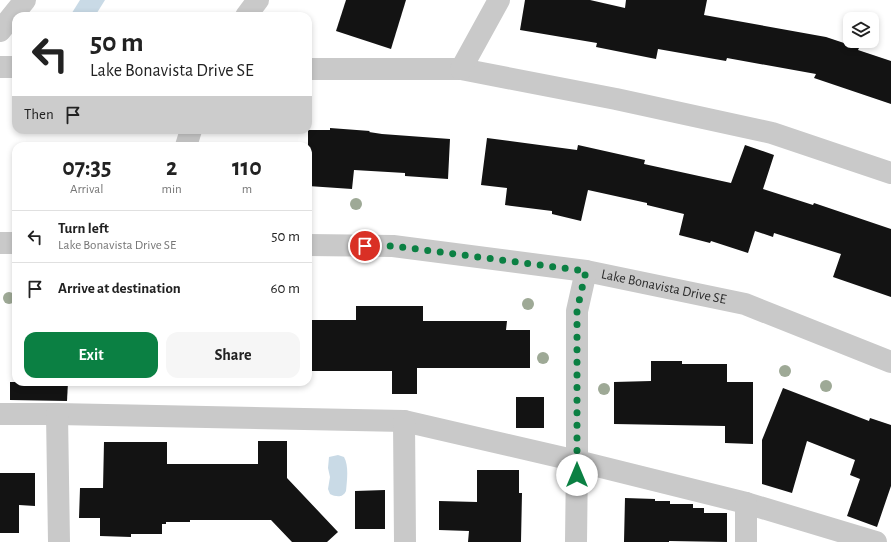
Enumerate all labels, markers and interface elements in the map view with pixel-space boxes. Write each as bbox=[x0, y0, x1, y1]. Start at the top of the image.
map controls bbox=[843, 12, 879, 48]
button: layers bbox=[843, 12, 879, 48]
icon: left bbox=[24, 28, 76, 80]
text: 50 m bbox=[90, 29, 144, 57]
text: Lake Bonavista Drive SE bbox=[90, 62, 254, 80]
icon: arrive bbox=[62, 104, 84, 126]
text: Then bbox=[24, 107, 54, 122]
text: 07:35 bbox=[62, 156, 111, 180]
text: 2 bbox=[166, 156, 177, 180]
text: 110 bbox=[232, 156, 262, 180]
text: Arrival bbox=[70, 183, 103, 196]
text: min bbox=[162, 183, 182, 196]
text: m bbox=[242, 183, 252, 196]
text: Turn left bbox=[58, 221, 109, 236]
icon: left bbox=[24, 226, 46, 248]
text: 50 m bbox=[271, 229, 300, 244]
pin bbox=[348, 229, 382, 263]
icon: arrive bbox=[354, 235, 376, 257]
text: Lake Bonavista Drive SE bbox=[58, 239, 176, 252]
street label: Lake Bonavista Drive SE bbox=[600, 267, 728, 307]
icon: arrive bbox=[24, 278, 46, 300]
text: Arrive at destination bbox=[58, 281, 181, 296]
text: 60 m bbox=[271, 281, 300, 296]
button: Exit bbox=[24, 332, 158, 378]
button: Share bbox=[166, 332, 300, 378]
position arrow bbox=[556, 454, 598, 496]

